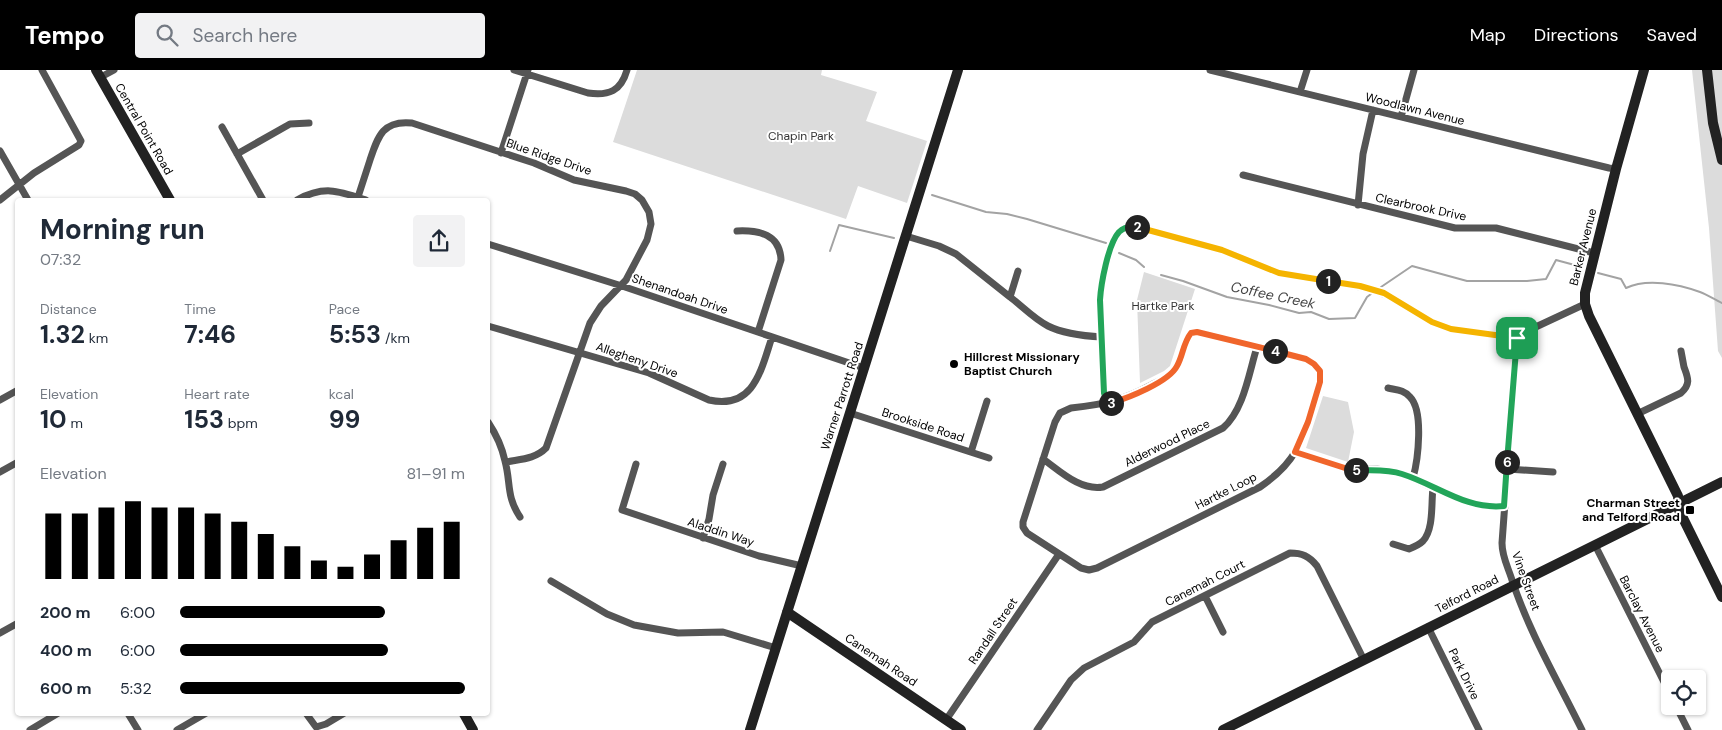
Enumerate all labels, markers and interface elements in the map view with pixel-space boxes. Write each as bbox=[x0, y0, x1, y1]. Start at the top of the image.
search box bbox=[135, 13, 485, 58]
text: Tempo bbox=[25, 20, 105, 51]
icon: search bbox=[153, 21, 181, 49]
text: Search here bbox=[193, 23, 297, 48]
text: Map bbox=[1470, 23, 1506, 47]
text: Directions bbox=[1534, 23, 1619, 47]
text: Saved bbox=[1647, 23, 1697, 47]
street label: Central Point Road bbox=[111, 80, 177, 178]
street label: Woodlawn Avenue bbox=[1364, 89, 1467, 129]
park label: Chapin Park bbox=[768, 128, 834, 144]
street label: Blue Ridge Drive bbox=[504, 135, 594, 179]
street label: Clearbrook Drive bbox=[1374, 190, 1468, 224]
street label: Barker Avenue bbox=[1566, 207, 1600, 287]
text: Morning run bbox=[40, 211, 205, 248]
pin: 2 bbox=[1124, 214, 1150, 240]
button: share bbox=[413, 215, 465, 267]
text: 2 bbox=[1133, 218, 1142, 236]
text: 07:32 bbox=[40, 249, 81, 270]
pin: 1 bbox=[1316, 268, 1340, 294]
street label: Shenandoah Drive bbox=[630, 270, 730, 318]
text: 1 bbox=[1326, 272, 1331, 290]
water label: Coffee Creek bbox=[1229, 277, 1318, 313]
park label: Hartke Park bbox=[1131, 298, 1195, 314]
text: Distance bbox=[40, 300, 97, 318]
text: Time bbox=[184, 300, 216, 318]
text: Pace bbox=[329, 300, 360, 318]
pin bbox=[1496, 317, 1538, 359]
text: 1.32 bbox=[40, 318, 85, 351]
text: 7:46 bbox=[184, 318, 236, 351]
text: 5:53 bbox=[329, 318, 381, 351]
icon: arrive bbox=[1503, 324, 1531, 352]
text: km bbox=[85, 329, 108, 347]
text: /km bbox=[381, 329, 410, 347]
pin: 4 bbox=[1262, 338, 1288, 364]
street label: Allegheny Drive bbox=[594, 339, 680, 382]
street label: Warner Parrott Road bbox=[817, 340, 867, 452]
text: 4 bbox=[1271, 342, 1280, 360]
place label: Hillcrest Missionary Baptist Church bbox=[964, 349, 1080, 379]
marker: Hillcrest Missionary Baptist Church bbox=[948, 358, 960, 370]
text: Elevation bbox=[40, 385, 98, 403]
text: Heart rate bbox=[184, 385, 250, 403]
text: kcal bbox=[329, 385, 354, 403]
pin: 3 bbox=[1098, 390, 1124, 416]
text: 3 bbox=[1107, 394, 1116, 412]
text: 10 bbox=[40, 403, 67, 436]
text: 153 bbox=[184, 403, 224, 436]
text: 99 bbox=[329, 403, 360, 436]
street label: Brookside Road bbox=[880, 404, 966, 446]
text: m bbox=[67, 414, 83, 432]
text: bpm bbox=[224, 414, 258, 432]
street label: Alderwood Place bbox=[1122, 415, 1213, 471]
pin: 6 bbox=[1494, 450, 1520, 474]
text: 6 bbox=[1503, 453, 1512, 471]
pin: 5 bbox=[1344, 458, 1368, 482]
text: 5 bbox=[1352, 461, 1361, 479]
text: Elevation bbox=[40, 463, 107, 484]
text: 81–91 m bbox=[407, 463, 465, 484]
street label: Hartke Loop bbox=[1192, 469, 1260, 513]
place label: Charman Street and Telford Road bbox=[1582, 495, 1680, 525]
marker: Charman Street and Telford Road bbox=[1684, 504, 1696, 516]
street label: Aladdin Way bbox=[686, 514, 757, 550]
street label: Vine Street bbox=[1508, 549, 1544, 613]
street label: Canemah Court bbox=[1162, 556, 1248, 610]
street label: Telford Road bbox=[1433, 571, 1501, 617]
street label: Barclay Avenue bbox=[1616, 573, 1668, 655]
street label: Randall Street bbox=[965, 594, 1021, 667]
text: 200 m bbox=[40, 602, 91, 623]
text: 6:00 bbox=[120, 602, 155, 623]
street label: Canemah Road bbox=[842, 630, 920, 690]
text: 400 m bbox=[40, 640, 92, 661]
text: 6:00 bbox=[120, 640, 155, 661]
street label: Park Drive bbox=[1445, 646, 1483, 703]
map controls bbox=[1661, 670, 1706, 715]
button: locate bbox=[1661, 670, 1706, 715]
text: 600 m bbox=[40, 678, 92, 699]
text: 5:32 bbox=[120, 678, 152, 699]

